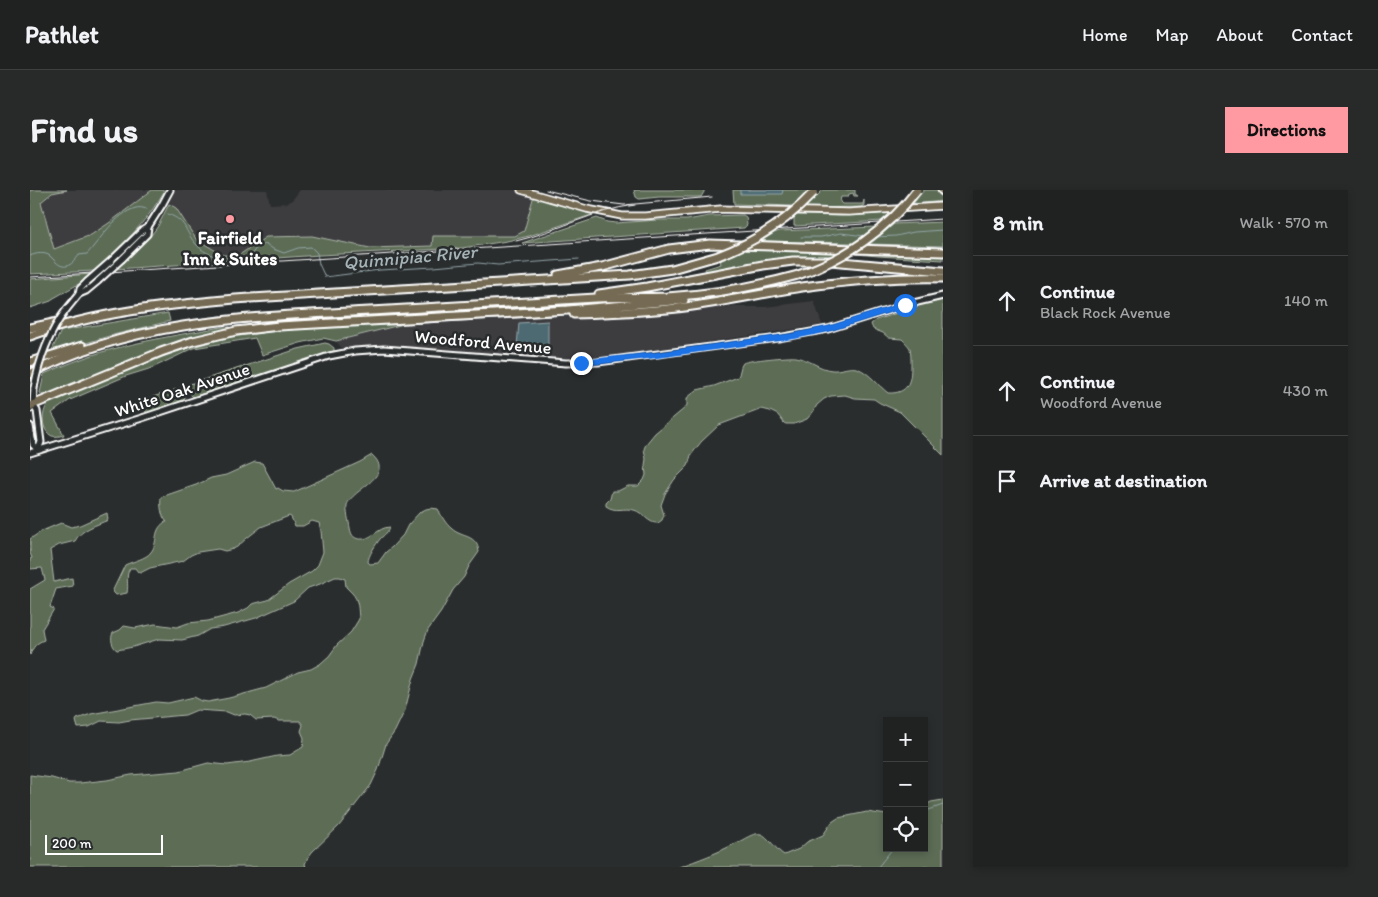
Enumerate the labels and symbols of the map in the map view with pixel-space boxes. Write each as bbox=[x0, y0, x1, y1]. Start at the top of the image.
marker: Fairfield Inn & Suites bbox=[224, 213, 236, 225]
place label: Fairfield Inn & Suites bbox=[183, 227, 277, 270]
water label: Quinnipiac River bbox=[342, 239, 480, 274]
route start bbox=[894, 294, 917, 317]
street label: Woodford Avenue bbox=[414, 325, 552, 359]
route end bbox=[570, 352, 593, 375]
street label: White Oak Avenue bbox=[111, 358, 253, 422]
scale bar bbox=[45, 832, 162, 855]

